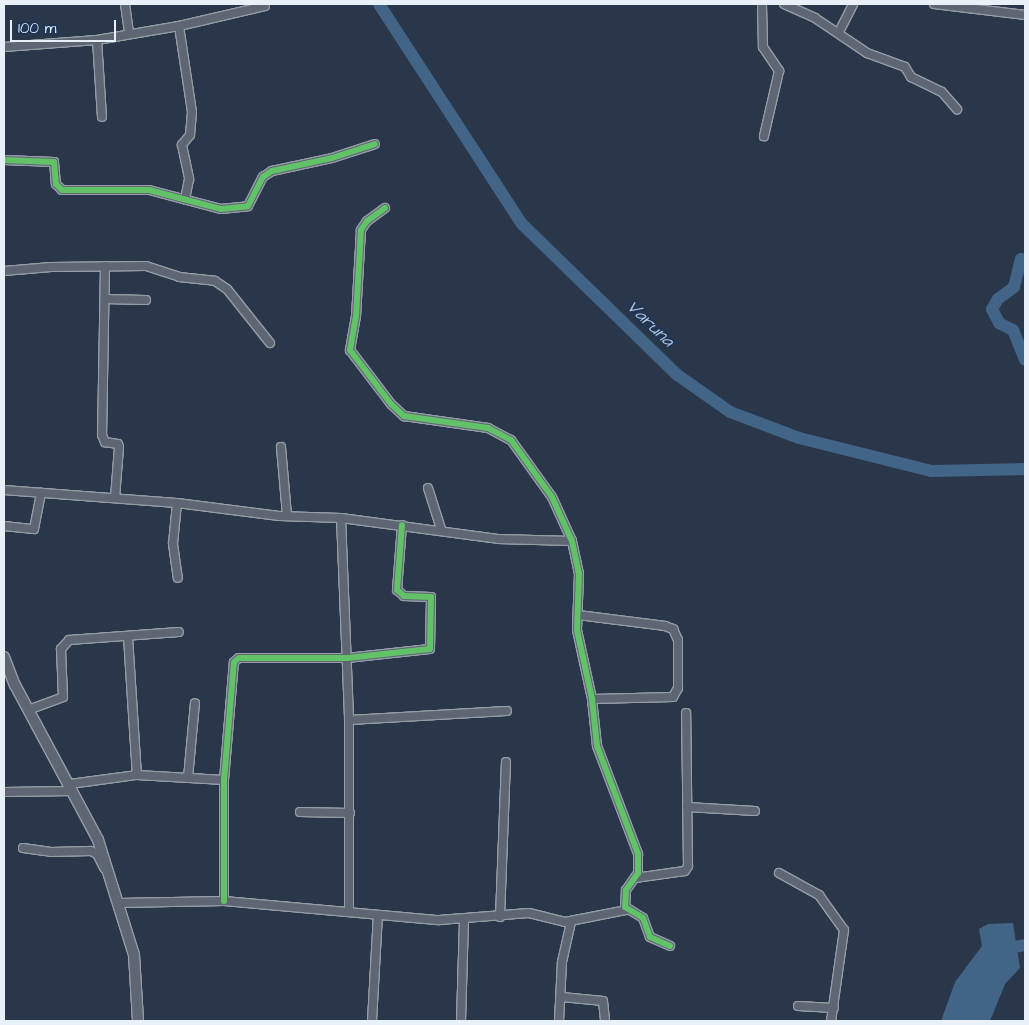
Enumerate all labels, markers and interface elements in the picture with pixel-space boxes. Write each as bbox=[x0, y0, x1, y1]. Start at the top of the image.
scale bar bbox=[12, 10, 119, 42]
text: 100 m bbox=[18, 18, 57, 39]
water label: Varuna bbox=[622, 296, 678, 352]

